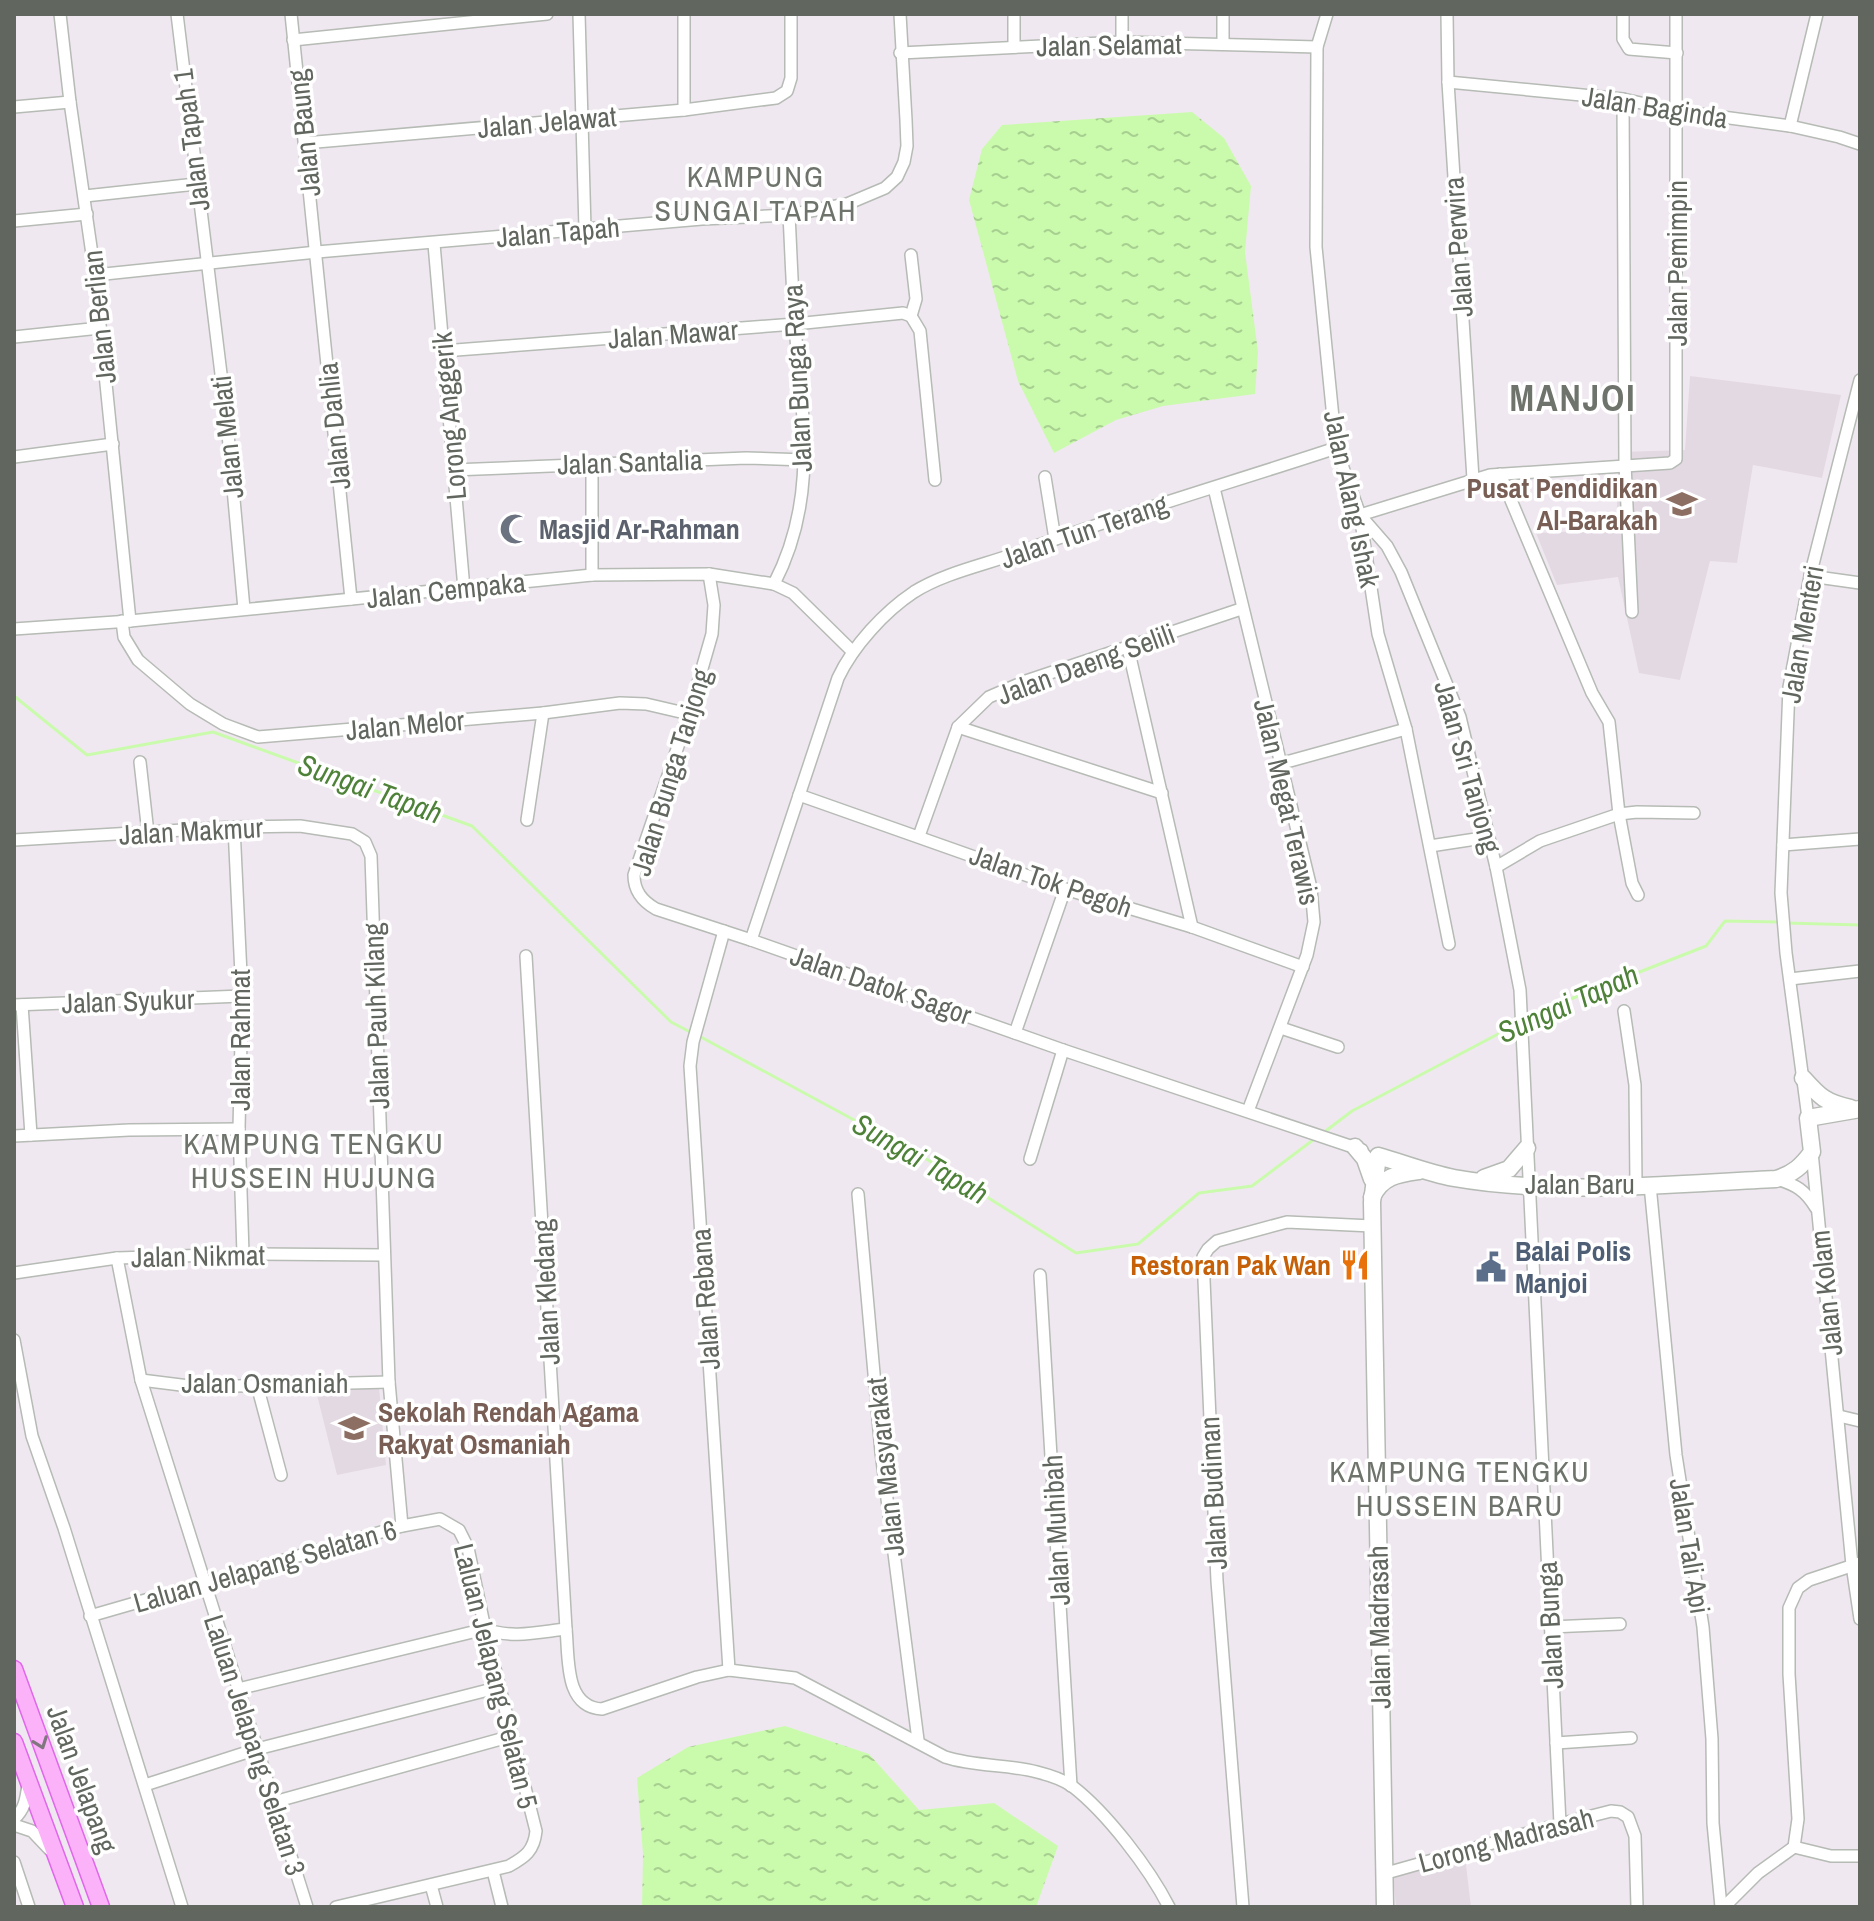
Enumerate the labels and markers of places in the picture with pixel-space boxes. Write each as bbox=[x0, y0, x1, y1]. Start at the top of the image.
place label: Pusat Pendidikan Al-Barakah bbox=[1467, 469, 1658, 539]
school or university icon: Pusat Pendidikan Al-Barakah bbox=[1665, 487, 1699, 521]
place label: Masjid Ar-Rahman bbox=[539, 510, 740, 548]
mosque icon: Masjid Ar-Rahman bbox=[498, 512, 532, 546]
place label: Balai Polis Manjoi bbox=[1515, 1232, 1631, 1302]
place label: Restoran Pak Wan bbox=[1130, 1246, 1331, 1284]
restaurant icon: Restoran Pak Wan bbox=[1338, 1248, 1372, 1282]
public building icon: Balai Polis Manjoi bbox=[1474, 1250, 1508, 1284]
place label: Sekolah Rendah Agama Rakyat Osmaniah bbox=[378, 1393, 639, 1463]
school or university icon: Sekolah Rendah Agama Rakyat Osmaniah bbox=[337, 1411, 371, 1445]

